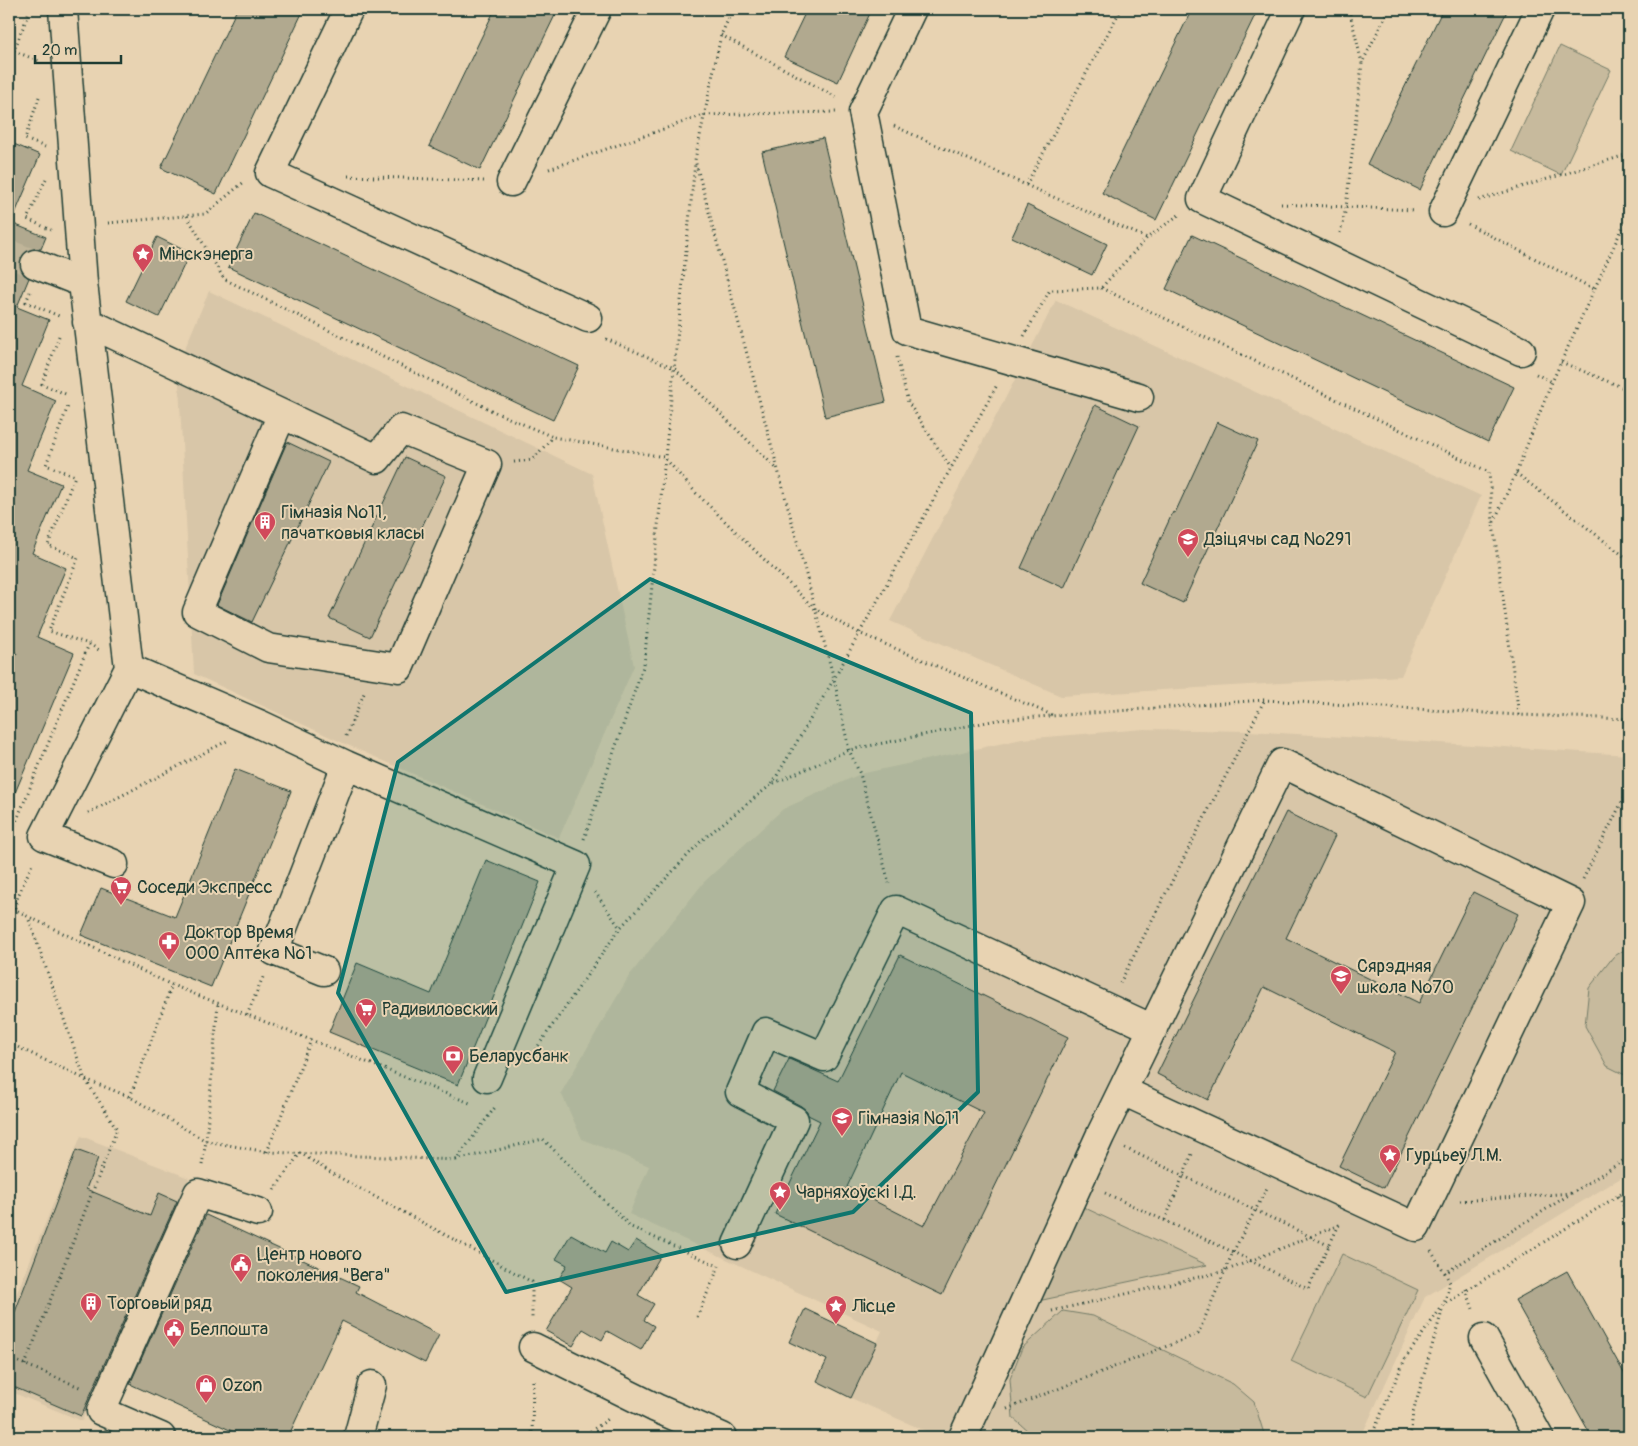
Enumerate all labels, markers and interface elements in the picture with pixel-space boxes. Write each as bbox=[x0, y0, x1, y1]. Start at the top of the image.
scale bar bbox=[35, 32, 121, 64]
text: 20 m bbox=[42, 41, 77, 60]
place icon: Мінскэнерга bbox=[131, 242, 155, 273]
place label: Мінскэнерга bbox=[159, 243, 253, 266]
place label: Гімназія №11, пачатковыя класы bbox=[281, 501, 425, 545]
building icon: Гімназія №11, пачатковыя класы bbox=[253, 510, 277, 541]
school or university icon: Дзіцячы сад №291 bbox=[1176, 527, 1200, 558]
place label: Дзіцячы сад №291 bbox=[1203, 528, 1351, 551]
supermarket icon: Соседи Экспресс bbox=[109, 875, 133, 906]
place label: Соседи Экспресс bbox=[137, 876, 273, 899]
place label: Доктор Время ООО Аптека №1 bbox=[184, 921, 312, 965]
pharmacy icon: Доктор Время ООО Аптека №1 bbox=[157, 930, 181, 961]
place label: Сярэдняя школа №70 bbox=[1357, 955, 1454, 999]
school or university icon: Сярэдняя школа №70 bbox=[1329, 964, 1353, 995]
supermarket icon: Радивиловский bbox=[354, 997, 378, 1028]
place label: Радивиловский bbox=[382, 998, 498, 1021]
bank icon: Беларусбанк bbox=[441, 1044, 465, 1075]
place label: Беларусбанк bbox=[469, 1045, 569, 1068]
school or university icon: Гімназія №11 bbox=[830, 1106, 854, 1137]
place label: Гімназія №11 bbox=[858, 1107, 959, 1130]
place icon: Гурцьеў Л.М. bbox=[1378, 1143, 1402, 1174]
place label: Гурцьеў Л.М. bbox=[1406, 1144, 1503, 1167]
place icon: Чарняхоўскі І.Д. bbox=[768, 1180, 792, 1211]
place label: Чарняхоўскі І.Д. bbox=[796, 1181, 917, 1204]
place label: Центр нового поколения "Вега" bbox=[257, 1243, 391, 1287]
public building icon: Центр нового поколения "Вега" bbox=[229, 1252, 253, 1283]
building icon: Торговый ряд bbox=[79, 1291, 103, 1322]
place label: Торговый ряд bbox=[107, 1292, 212, 1315]
place icon: Лісце bbox=[824, 1294, 848, 1325]
place label: Лісце bbox=[851, 1295, 895, 1318]
public building icon: Белпошта bbox=[162, 1317, 186, 1348]
place label: Белпошта bbox=[190, 1318, 268, 1341]
shop icon: Ozon bbox=[194, 1373, 218, 1404]
place label: Ozon bbox=[222, 1374, 262, 1397]

